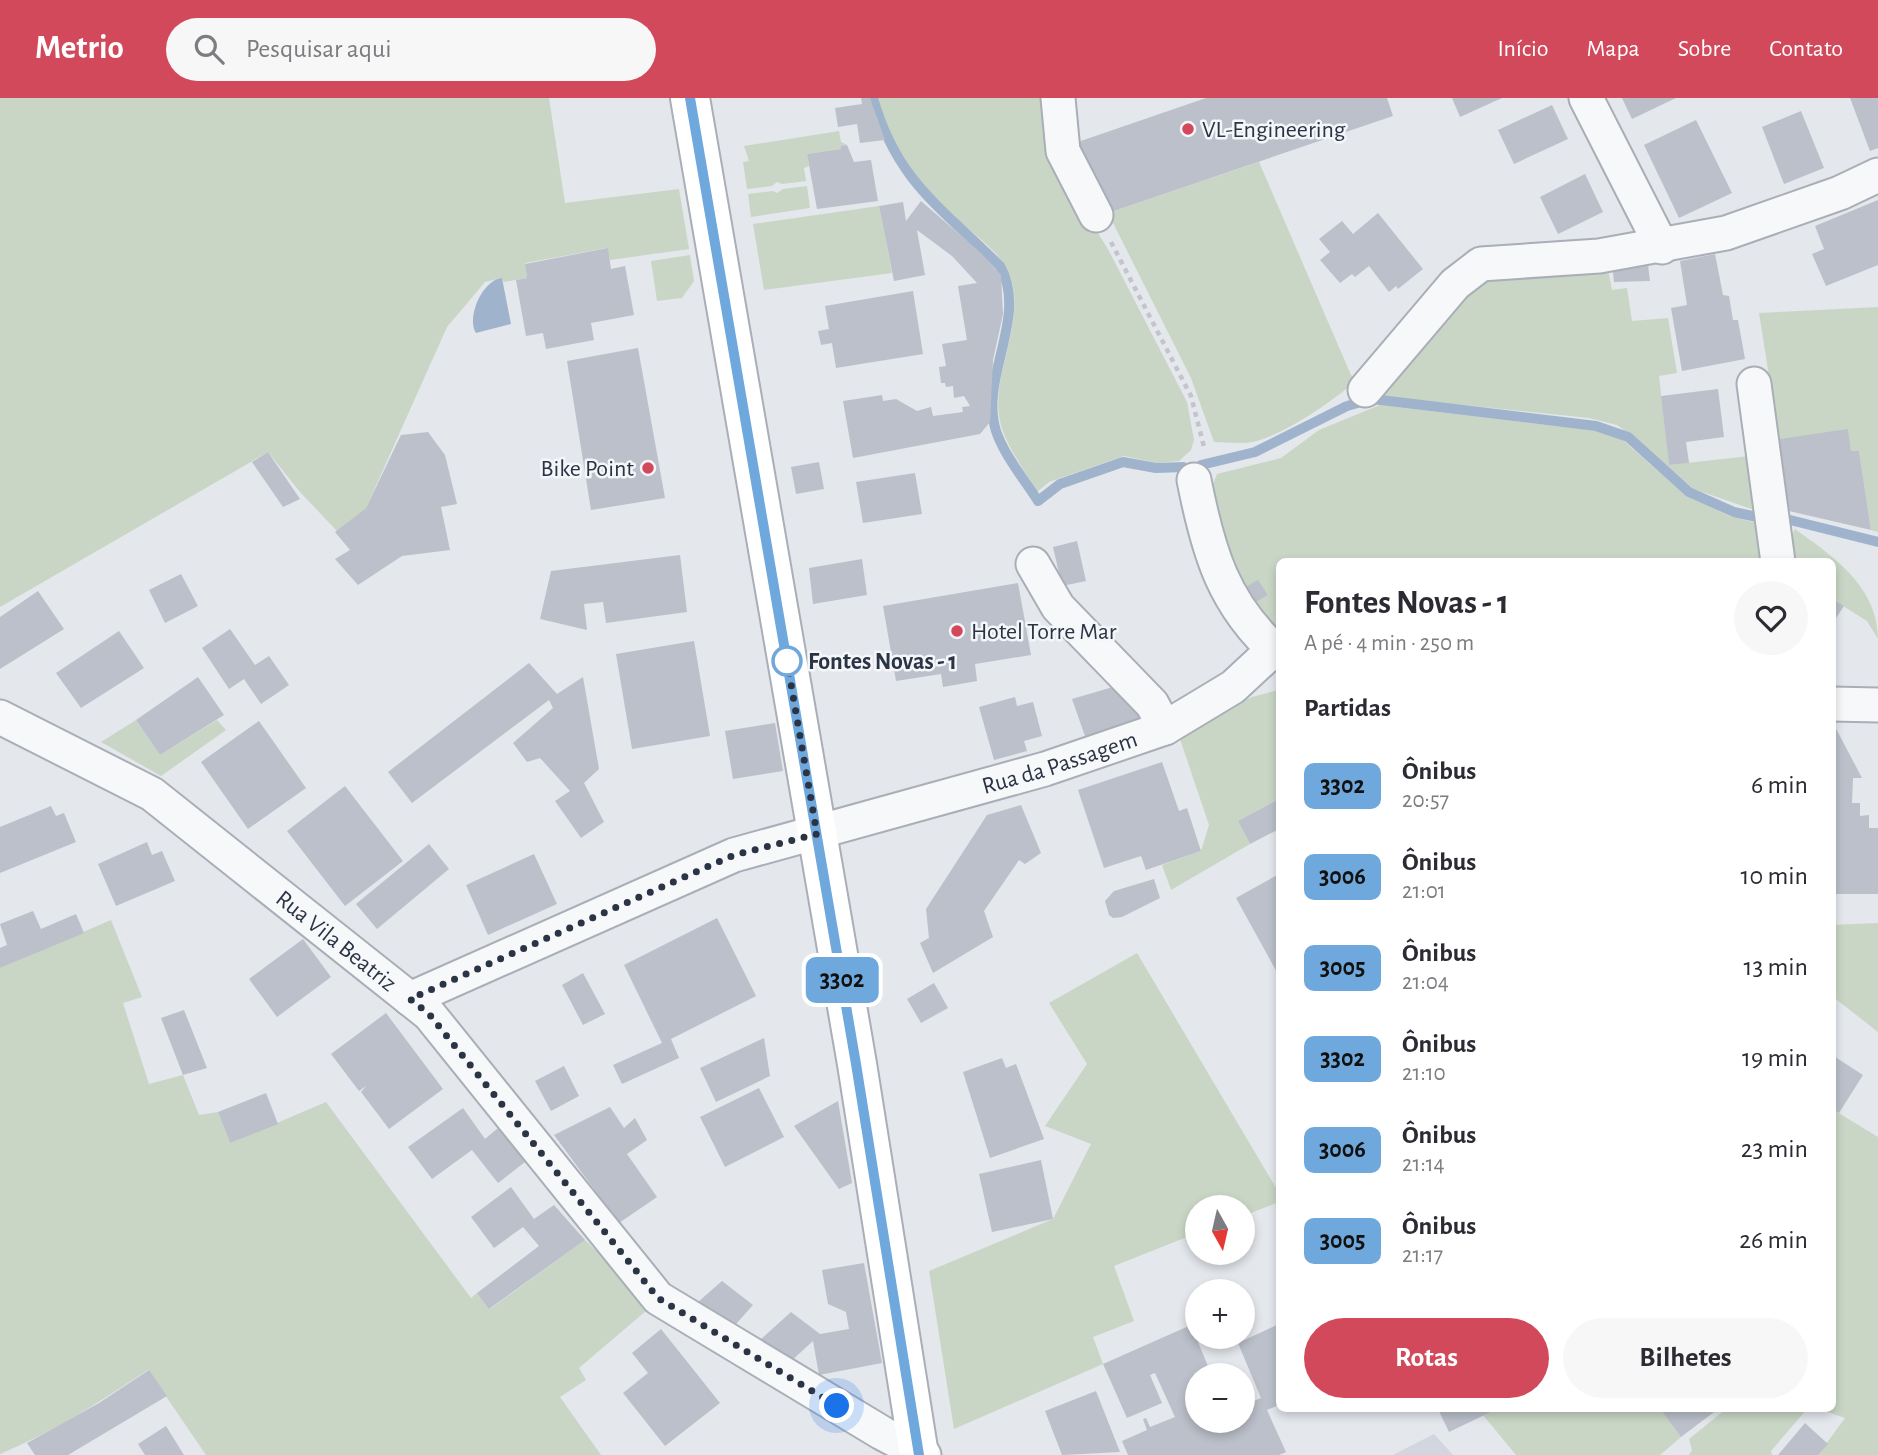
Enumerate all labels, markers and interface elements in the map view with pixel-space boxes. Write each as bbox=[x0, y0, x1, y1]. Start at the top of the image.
search box bbox=[166, 18, 656, 81]
icon: search bbox=[190, 30, 228, 68]
text: Metrio bbox=[35, 32, 124, 65]
text: Pesquisar aqui bbox=[246, 36, 392, 62]
text: Início bbox=[1497, 37, 1549, 61]
text: Mapa bbox=[1587, 37, 1640, 61]
text: Sobre bbox=[1678, 37, 1731, 61]
text: Contato bbox=[1769, 37, 1843, 61]
place label: VL-Engineering bbox=[1202, 118, 1346, 142]
marker: VL-Engineering bbox=[1180, 121, 1196, 137]
place label: Bike Point bbox=[541, 457, 634, 481]
marker: Bike Point bbox=[640, 460, 656, 476]
button: heart bbox=[1734, 581, 1808, 655]
text: Fontes Novas - 1 bbox=[1304, 587, 1509, 620]
place label: Hotel Torre Mar bbox=[971, 620, 1117, 644]
marker: Hotel Torre Mar bbox=[949, 623, 965, 639]
text: A pé · 4 min · 250 m bbox=[1304, 632, 1474, 655]
marker: Fontes Novas - 1 bbox=[772, 646, 802, 676]
place label: Fontes Novas - 1 bbox=[808, 650, 957, 674]
text: Partidas bbox=[1304, 695, 1391, 721]
street label: Rua da Passagem bbox=[979, 727, 1141, 799]
text: Ônibus bbox=[1402, 758, 1476, 784]
text: 6 min bbox=[1751, 772, 1808, 798]
text: 3302 bbox=[1320, 774, 1365, 798]
text: 20:57 bbox=[1402, 789, 1449, 812]
text: Ônibus bbox=[1402, 849, 1476, 875]
text: 10 min bbox=[1741, 863, 1808, 889]
text: 3006 bbox=[1319, 865, 1366, 889]
text: 21:01 bbox=[1402, 880, 1446, 903]
street label: Rua Vila Beatriz bbox=[271, 886, 401, 996]
text: Ônibus bbox=[1402, 940, 1476, 966]
text: 13 min bbox=[1744, 954, 1808, 980]
text: 3005 bbox=[1320, 956, 1365, 980]
line badge: 3302 bbox=[793, 957, 891, 1003]
text: 3302 bbox=[820, 968, 864, 992]
text: 21:04 bbox=[1402, 971, 1449, 994]
text: Ônibus bbox=[1402, 1031, 1476, 1057]
text: 19 min bbox=[1742, 1045, 1808, 1071]
text: 3302 bbox=[1320, 1047, 1365, 1071]
text: 21:10 bbox=[1402, 1062, 1446, 1085]
text: Ônibus bbox=[1402, 1122, 1476, 1148]
text: 23 min bbox=[1741, 1136, 1808, 1162]
text: 3006 bbox=[1319, 1138, 1366, 1162]
text: 21:14 bbox=[1402, 1153, 1445, 1176]
north arrow bbox=[1185, 1195, 1255, 1265]
map controls bbox=[1185, 1195, 1255, 1433]
text: Ônibus bbox=[1402, 1213, 1476, 1239]
text: 26 min bbox=[1739, 1227, 1808, 1253]
text: 3005 bbox=[1320, 1229, 1365, 1253]
text: 21:17 bbox=[1402, 1244, 1443, 1267]
button: + bbox=[1185, 1279, 1255, 1349]
button: Rotas bbox=[1304, 1318, 1549, 1398]
button: Bilhetes bbox=[1563, 1318, 1808, 1398]
button: − bbox=[1185, 1363, 1255, 1433]
your location bbox=[819, 1388, 854, 1423]

